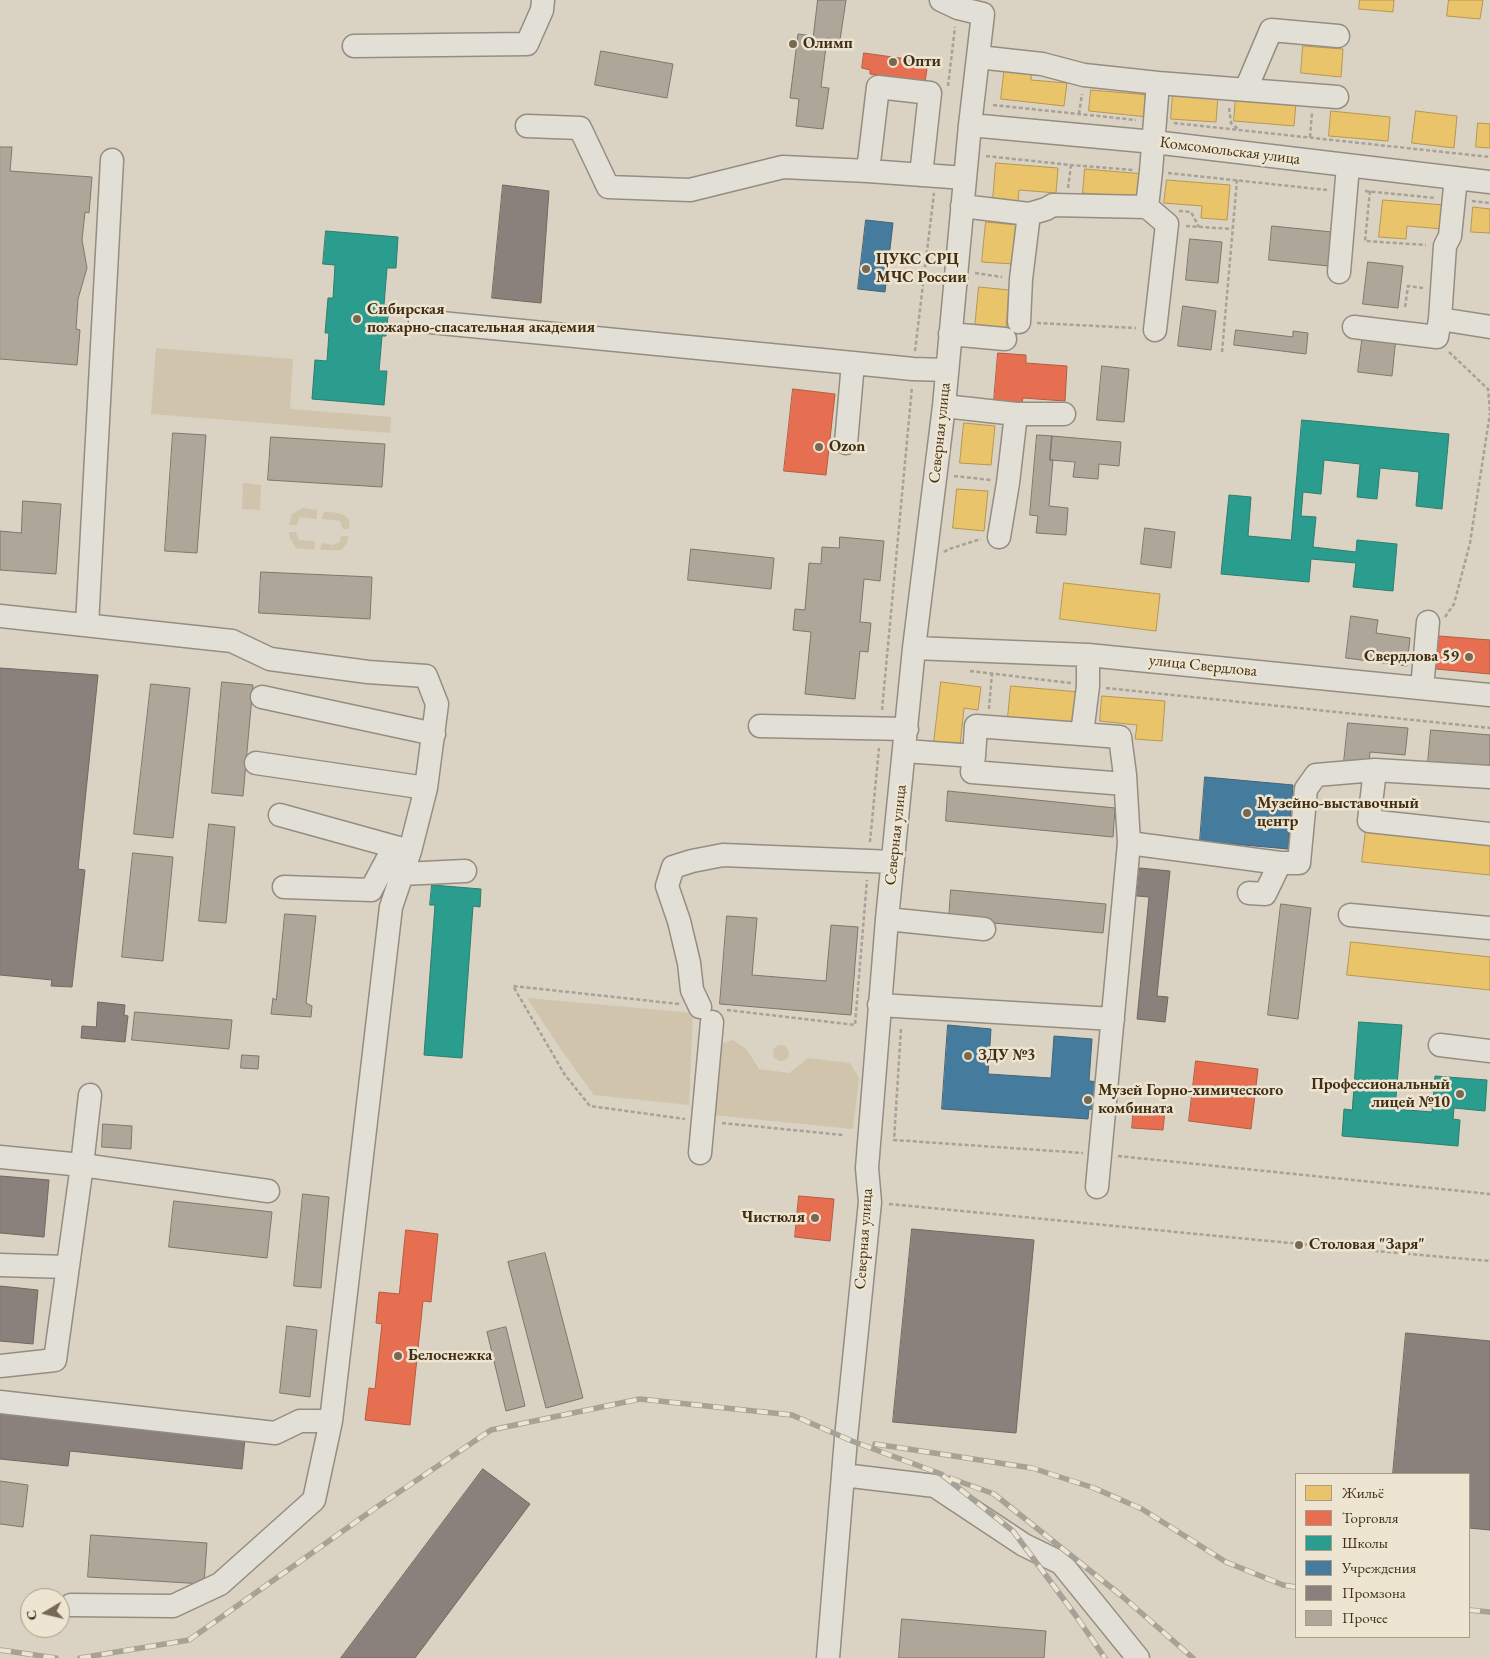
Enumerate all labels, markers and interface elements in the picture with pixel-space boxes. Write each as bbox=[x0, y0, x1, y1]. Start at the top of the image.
place label: Олимп bbox=[803, 34, 853, 54]
marker: Олимп bbox=[787, 38, 799, 50]
place label: Опти bbox=[903, 52, 941, 72]
marker: Опти bbox=[887, 56, 899, 68]
street label: Комсомольская улица bbox=[1159, 133, 1301, 169]
place label: ЦУКС СРЦ МЧС России bbox=[876, 250, 967, 288]
marker: ЦУКС СРЦ МЧС России bbox=[860, 263, 872, 275]
place label: Сибирская пожарно-спасательная академия bbox=[367, 300, 595, 338]
marker: Сибирская пожарно-спасательная академия bbox=[351, 313, 363, 325]
street label: Северная улица bbox=[925, 382, 955, 484]
place label: Ozon bbox=[829, 437, 865, 457]
marker: Ozon bbox=[813, 441, 825, 453]
place label: Свердлова 59 bbox=[1364, 647, 1459, 667]
street label: улица Свердлова bbox=[1148, 651, 1258, 681]
marker: Свердлова 59 bbox=[1463, 651, 1475, 663]
street label: Северная улица bbox=[881, 784, 911, 886]
place label: Музейно-выставочный центр bbox=[1257, 794, 1419, 832]
marker: Музейно-выставочный центр bbox=[1241, 807, 1253, 819]
place label: ЗДУ №3 bbox=[978, 1046, 1035, 1066]
marker: ЗДУ №3 bbox=[962, 1050, 974, 1062]
place label: Профессиональный лицей №10 bbox=[1311, 1075, 1450, 1113]
place label: Музей Горно-химического комбината bbox=[1098, 1081, 1283, 1119]
marker: Профессиональный лицей №10 bbox=[1454, 1088, 1466, 1100]
marker: Музей Горно-химического комбината bbox=[1082, 1094, 1094, 1106]
street label: Северная улица bbox=[851, 1188, 877, 1290]
place label: Чистюля bbox=[742, 1208, 805, 1228]
marker: Чистюля bbox=[809, 1212, 821, 1224]
place label: Столовая "Заря" bbox=[1309, 1235, 1425, 1255]
marker: Столовая "Заря" bbox=[1293, 1239, 1305, 1251]
place label: Белоснежка bbox=[408, 1346, 492, 1366]
marker: Белоснежка bbox=[392, 1350, 404, 1362]
legend bbox=[1295, 1473, 1470, 1638]
text: Жильё bbox=[1342, 1483, 1384, 1502]
text: Торговля bbox=[1342, 1508, 1398, 1527]
text: Школы bbox=[1342, 1533, 1388, 1552]
text: Учреждения bbox=[1342, 1558, 1416, 1577]
text: Промзона bbox=[1342, 1583, 1406, 1602]
north arrow bbox=[20, 1588, 70, 1638]
text: Прочее bbox=[1342, 1608, 1388, 1627]
text: С bbox=[22, 1609, 41, 1622]

